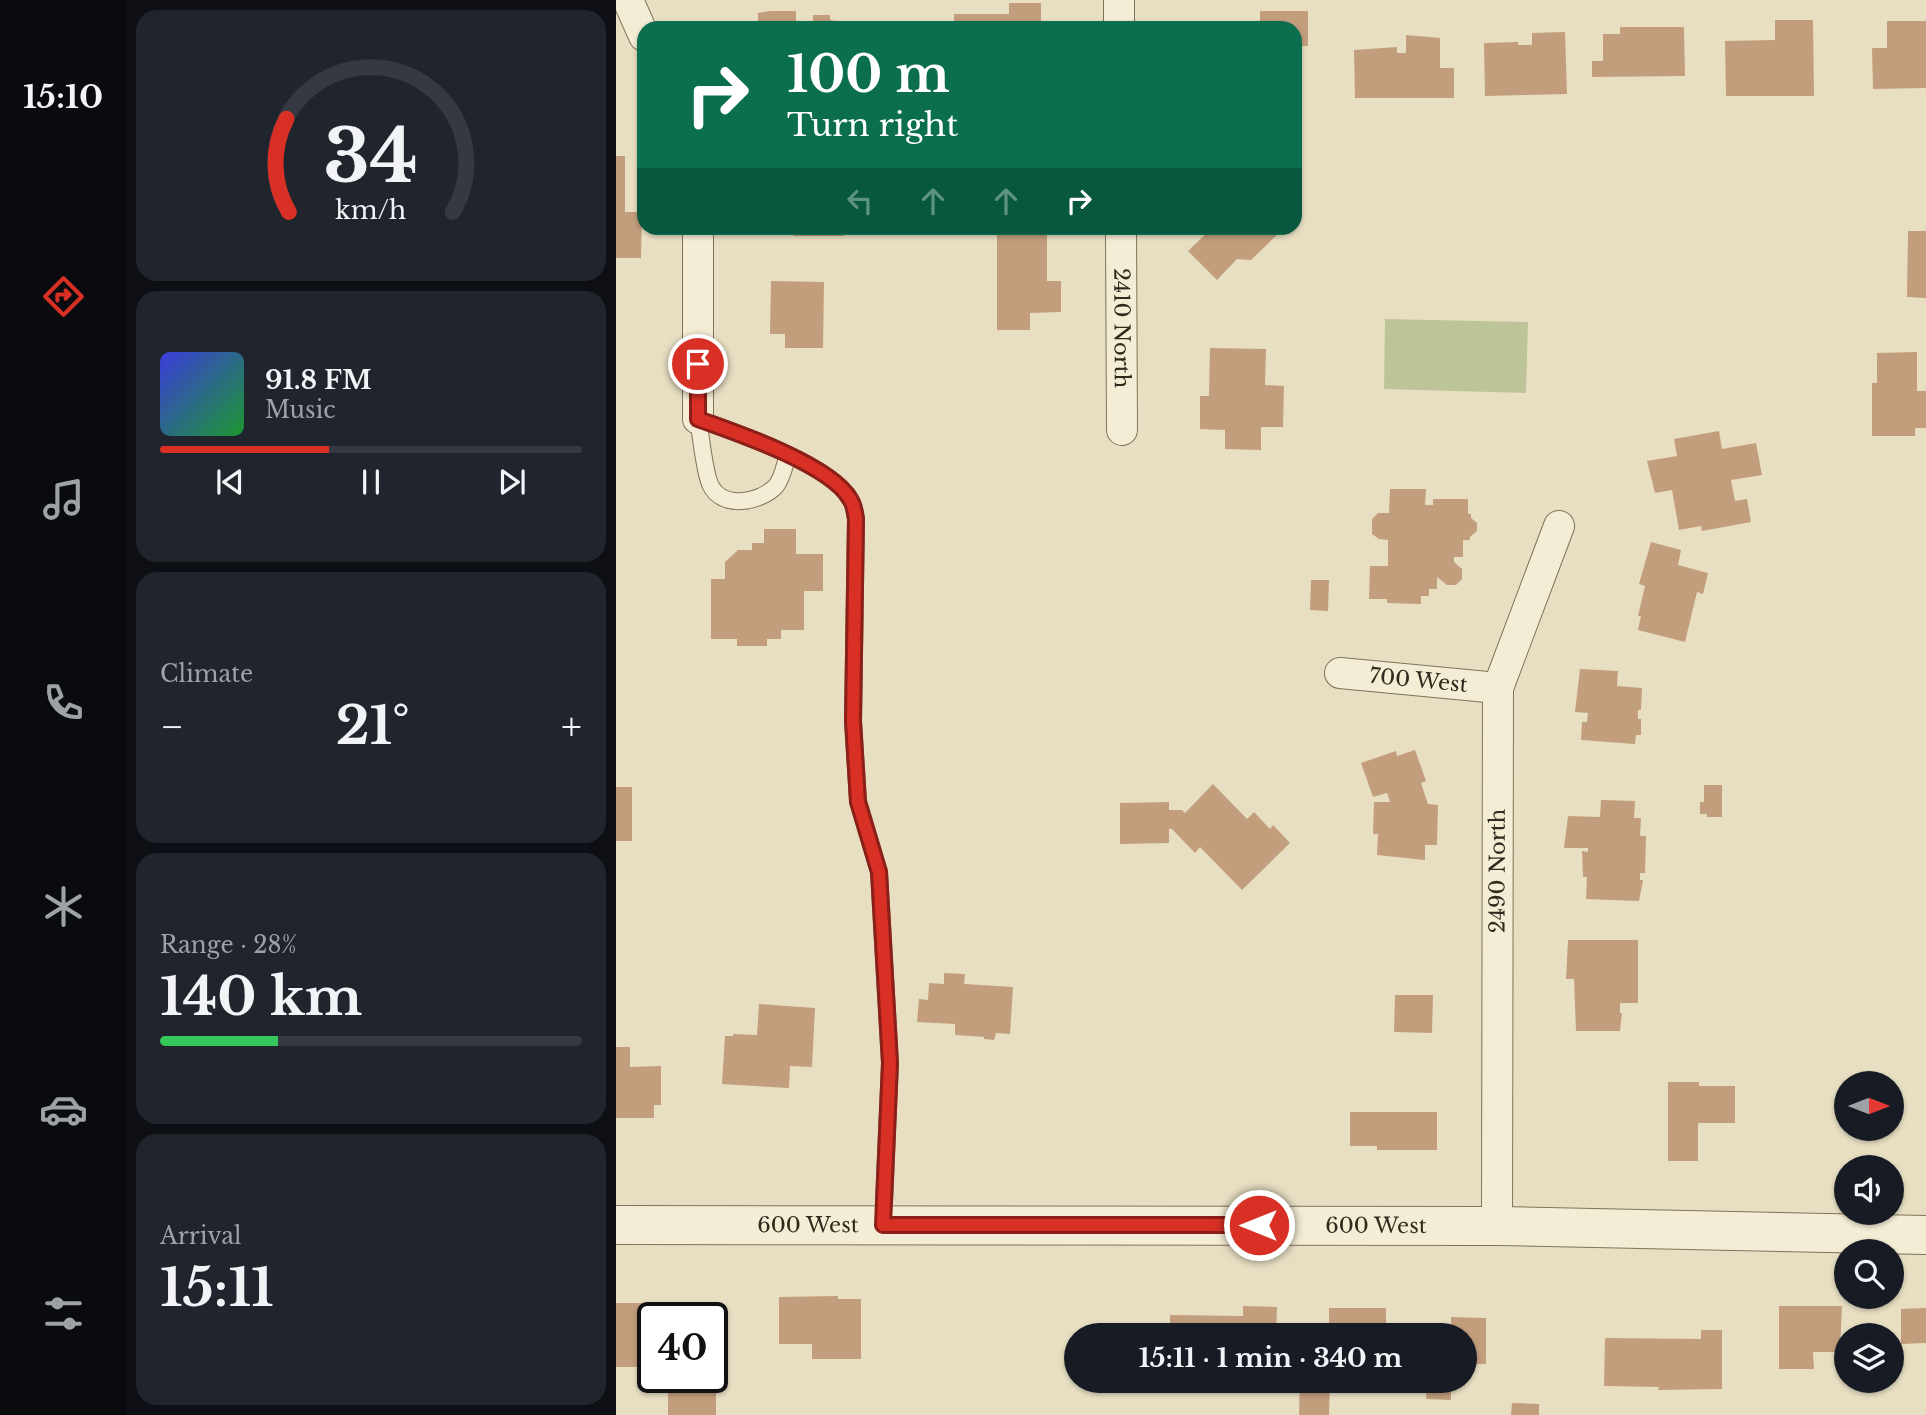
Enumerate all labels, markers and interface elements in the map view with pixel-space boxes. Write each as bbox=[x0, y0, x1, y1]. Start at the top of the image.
text: 100 m bbox=[787, 44, 950, 105]
icon: right bbox=[672, 49, 763, 140]
text: 15:10 bbox=[23, 77, 103, 117]
text: Turn right bbox=[787, 105, 958, 145]
text: 34 bbox=[324, 111, 418, 202]
icon: left bbox=[841, 182, 879, 220]
icon: ahead bbox=[914, 182, 952, 220]
icon: ahead bbox=[987, 182, 1025, 220]
icon: right bbox=[1060, 182, 1098, 220]
text: km/h bbox=[336, 194, 406, 225]
street label: 2410 North bbox=[1108, 268, 1135, 388]
icon: directions bbox=[39, 272, 88, 321]
pin bbox=[668, 334, 728, 394]
icon: arrive bbox=[679, 345, 717, 383]
text: 91.8 FM bbox=[265, 364, 372, 396]
text: Music bbox=[265, 396, 336, 424]
icon: previous bbox=[211, 463, 249, 501]
icon: pause bbox=[352, 463, 390, 501]
icon: next bbox=[493, 463, 531, 501]
icon: music bbox=[39, 475, 88, 524]
text: Climate bbox=[160, 660, 253, 688]
street label: 700 West bbox=[1368, 663, 1469, 698]
icon: phone bbox=[39, 678, 88, 727]
text: 21° bbox=[336, 694, 410, 758]
text: − bbox=[160, 703, 184, 750]
text: + bbox=[561, 703, 582, 750]
street label: 2490 North bbox=[1485, 809, 1511, 933]
icon: climate bbox=[39, 882, 88, 931]
text: Range · 28% bbox=[160, 931, 297, 959]
text: 140 km bbox=[160, 965, 362, 1029]
north arrow bbox=[1834, 1071, 1904, 1141]
map controls bbox=[1834, 1071, 1904, 1393]
icon: car bbox=[39, 1085, 88, 1134]
button: sound bbox=[1834, 1155, 1904, 1225]
position arrow bbox=[1222, 1188, 1296, 1262]
street label: 600 West bbox=[757, 1212, 859, 1238]
street label: 600 West bbox=[1325, 1213, 1427, 1239]
text: Arrival bbox=[160, 1222, 241, 1250]
button: search bbox=[1834, 1239, 1904, 1309]
text: 15:11 bbox=[160, 1256, 274, 1320]
icon: filters bbox=[39, 1289, 88, 1338]
speed limit sign: 40 bbox=[637, 1302, 728, 1393]
button: layers bbox=[1834, 1323, 1904, 1393]
text: 15:11 · 1 min · 340 m bbox=[1139, 1342, 1402, 1374]

